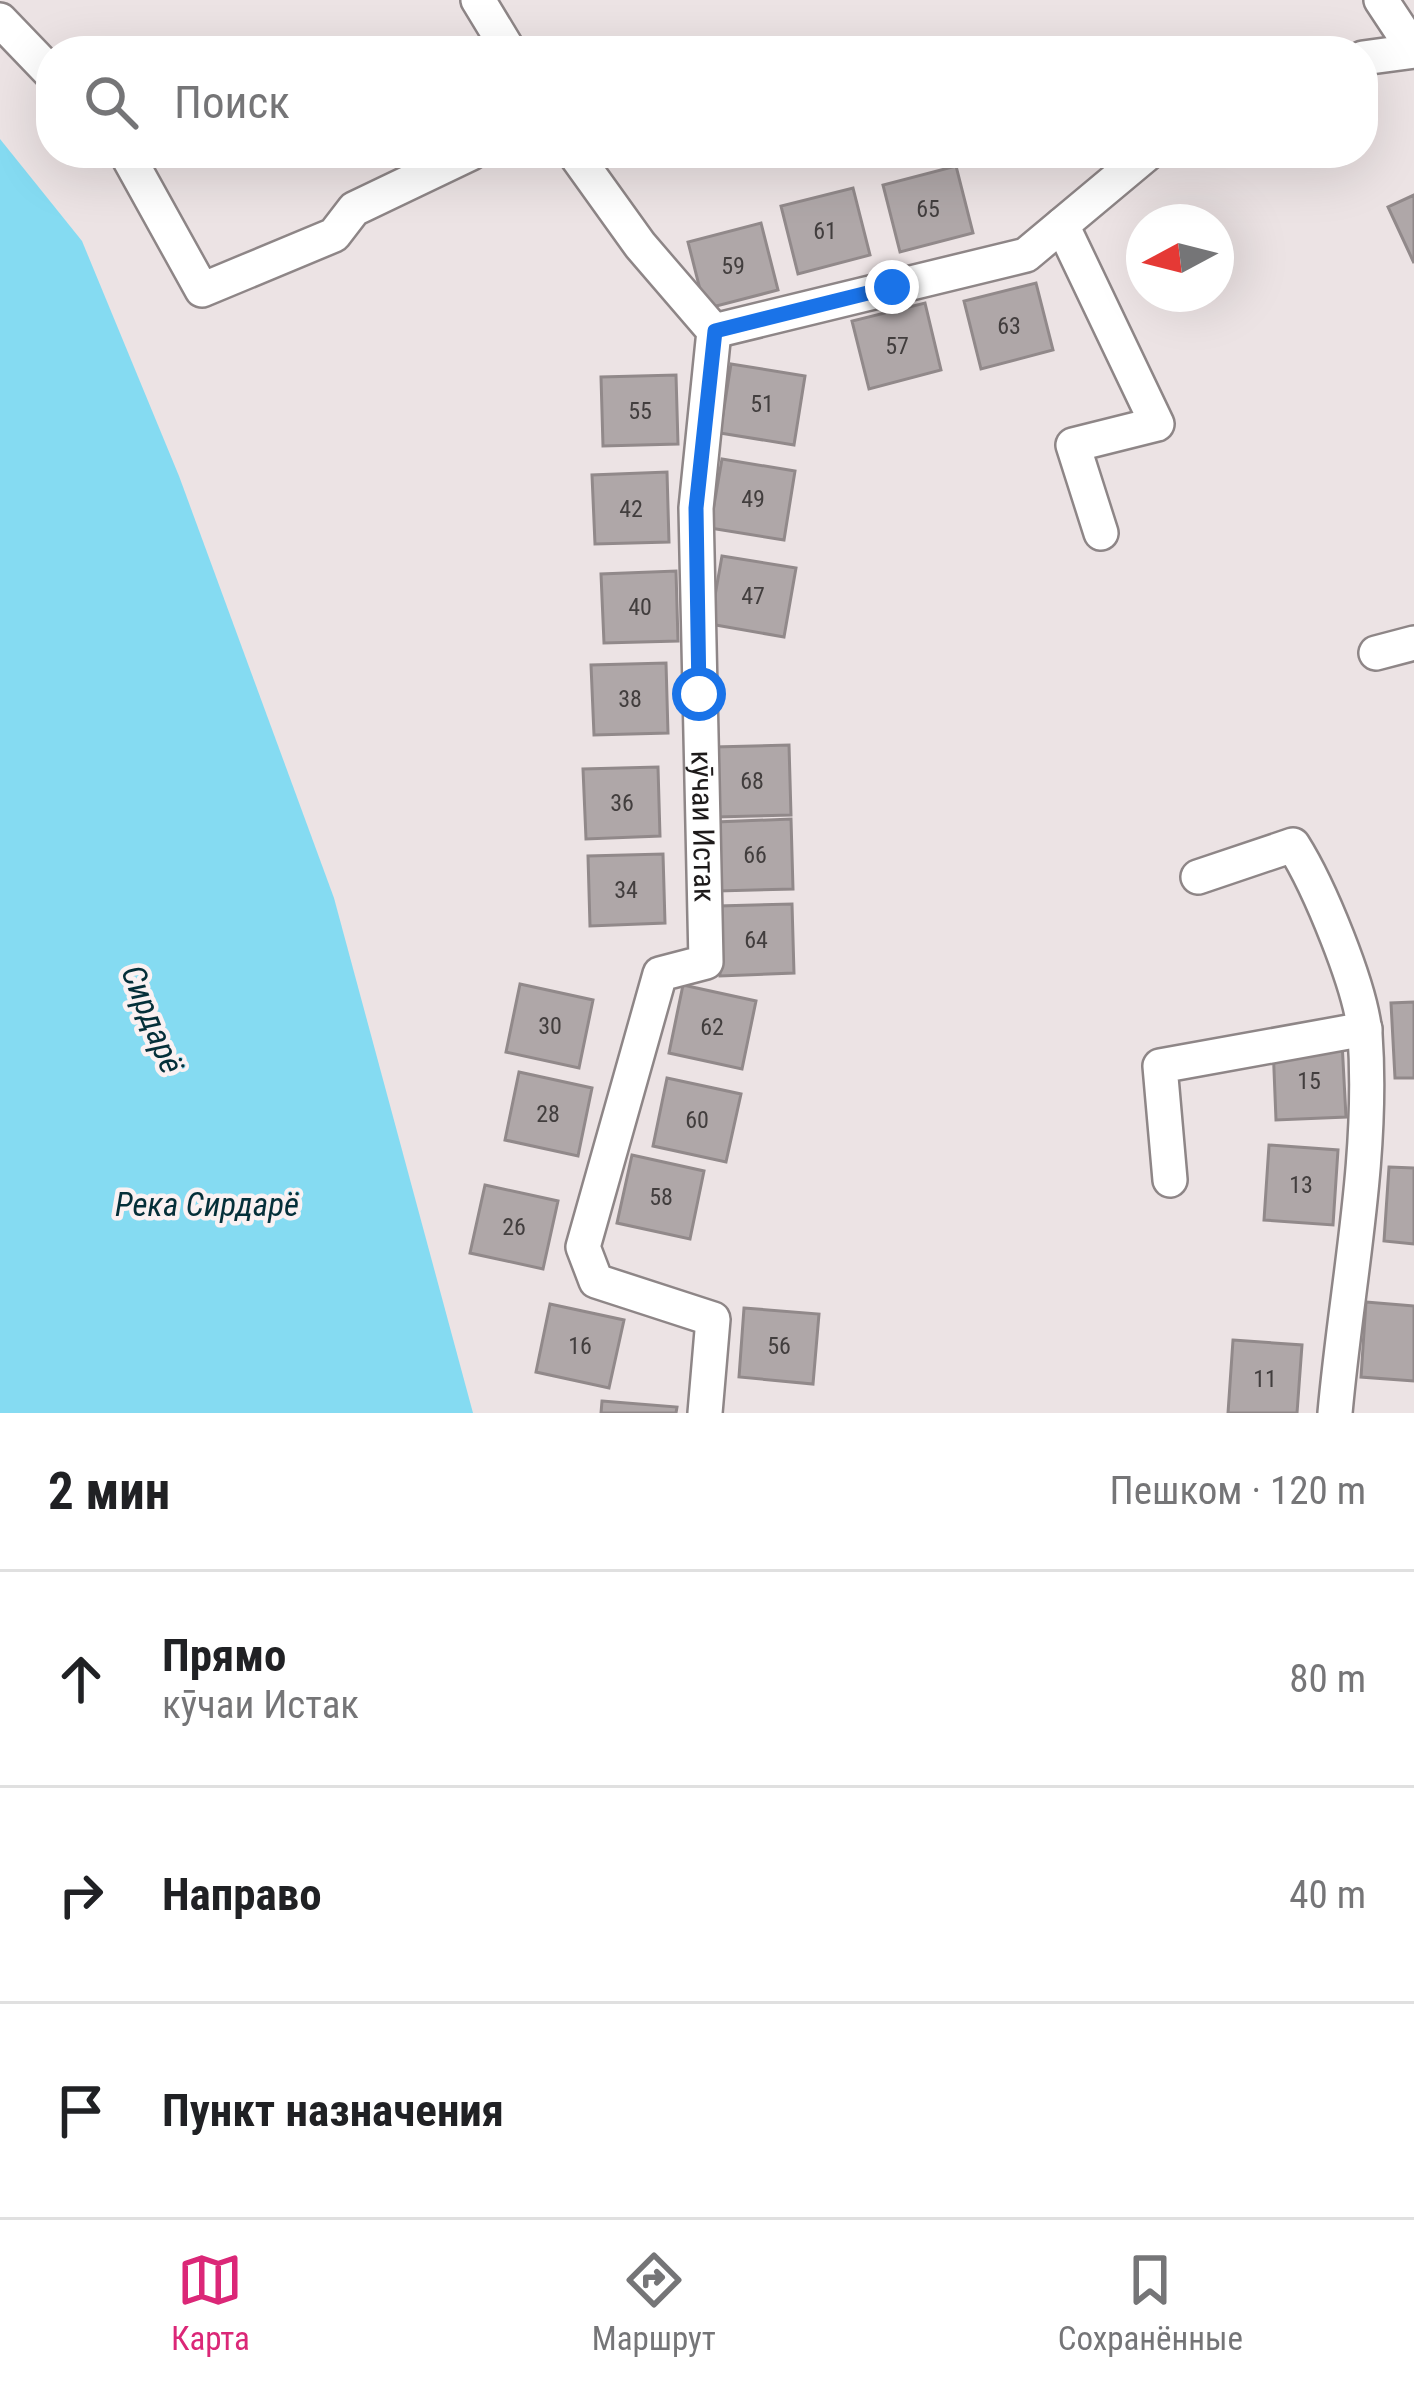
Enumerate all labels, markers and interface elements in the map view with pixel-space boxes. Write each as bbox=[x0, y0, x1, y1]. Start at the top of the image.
search box bbox=[36, 36, 1378, 168]
icon: search bbox=[78, 69, 144, 135]
text: Поиск bbox=[174, 76, 290, 129]
house number: 65 bbox=[916, 195, 940, 223]
north arrow bbox=[1126, 204, 1234, 312]
house number: 61 bbox=[813, 217, 837, 245]
house number: 59 bbox=[721, 252, 745, 280]
route end bbox=[865, 260, 919, 314]
house number: 63 bbox=[997, 312, 1021, 340]
house number: 57 bbox=[885, 332, 909, 360]
house number: 51 bbox=[750, 390, 774, 418]
house number: 55 bbox=[628, 397, 652, 425]
house number: 49 bbox=[741, 485, 765, 513]
house number: 42 bbox=[619, 495, 643, 523]
house number: 47 bbox=[741, 582, 765, 610]
house number: 40 bbox=[628, 593, 652, 621]
route start bbox=[672, 667, 726, 721]
house number: 38 bbox=[618, 685, 642, 713]
street label: кӯчаи Истак bbox=[684, 750, 723, 903]
house number: 68 bbox=[740, 767, 764, 795]
house number: 36 bbox=[610, 789, 634, 817]
house number: 66 bbox=[743, 841, 767, 869]
house number: 34 bbox=[614, 876, 638, 904]
house number: 64 bbox=[744, 926, 768, 954]
water label: Сирдарё bbox=[113, 959, 192, 1079]
house number: 30 bbox=[538, 1012, 562, 1040]
house number: 62 bbox=[700, 1013, 724, 1041]
house number: 15 bbox=[1297, 1067, 1321, 1095]
house number: 28 bbox=[536, 1100, 560, 1128]
house number: 60 bbox=[685, 1106, 709, 1134]
house number: 13 bbox=[1289, 1171, 1313, 1199]
house number: 58 bbox=[649, 1183, 673, 1211]
water label: Река Сирдарё bbox=[115, 1185, 299, 1224]
house number: 26 bbox=[502, 1213, 526, 1241]
house number: 16 bbox=[568, 1332, 592, 1360]
house number: 56 bbox=[767, 1332, 791, 1360]
house number: 11 bbox=[1253, 1365, 1277, 1393]
text: 2 мин bbox=[48, 1462, 170, 1521]
text: Пешком · 120 m bbox=[1109, 1468, 1366, 1514]
text: Прямо bbox=[162, 1629, 286, 1682]
icon: ahead bbox=[48, 1646, 114, 1712]
text: 80 m bbox=[1289, 1656, 1366, 1702]
text: кӯчаи Истак bbox=[162, 1682, 359, 1728]
icon: right bbox=[48, 1862, 114, 1928]
text: Направо bbox=[162, 1868, 322, 1921]
text: 40 m bbox=[1289, 1872, 1366, 1918]
icon: arrive bbox=[48, 2078, 114, 2144]
text: Пункт назначения bbox=[162, 2084, 504, 2137]
tab: Карта bbox=[171, 2247, 250, 2358]
tab: Маршрут bbox=[592, 2247, 716, 2358]
tab: Сохранённые bbox=[1058, 2247, 1243, 2358]

